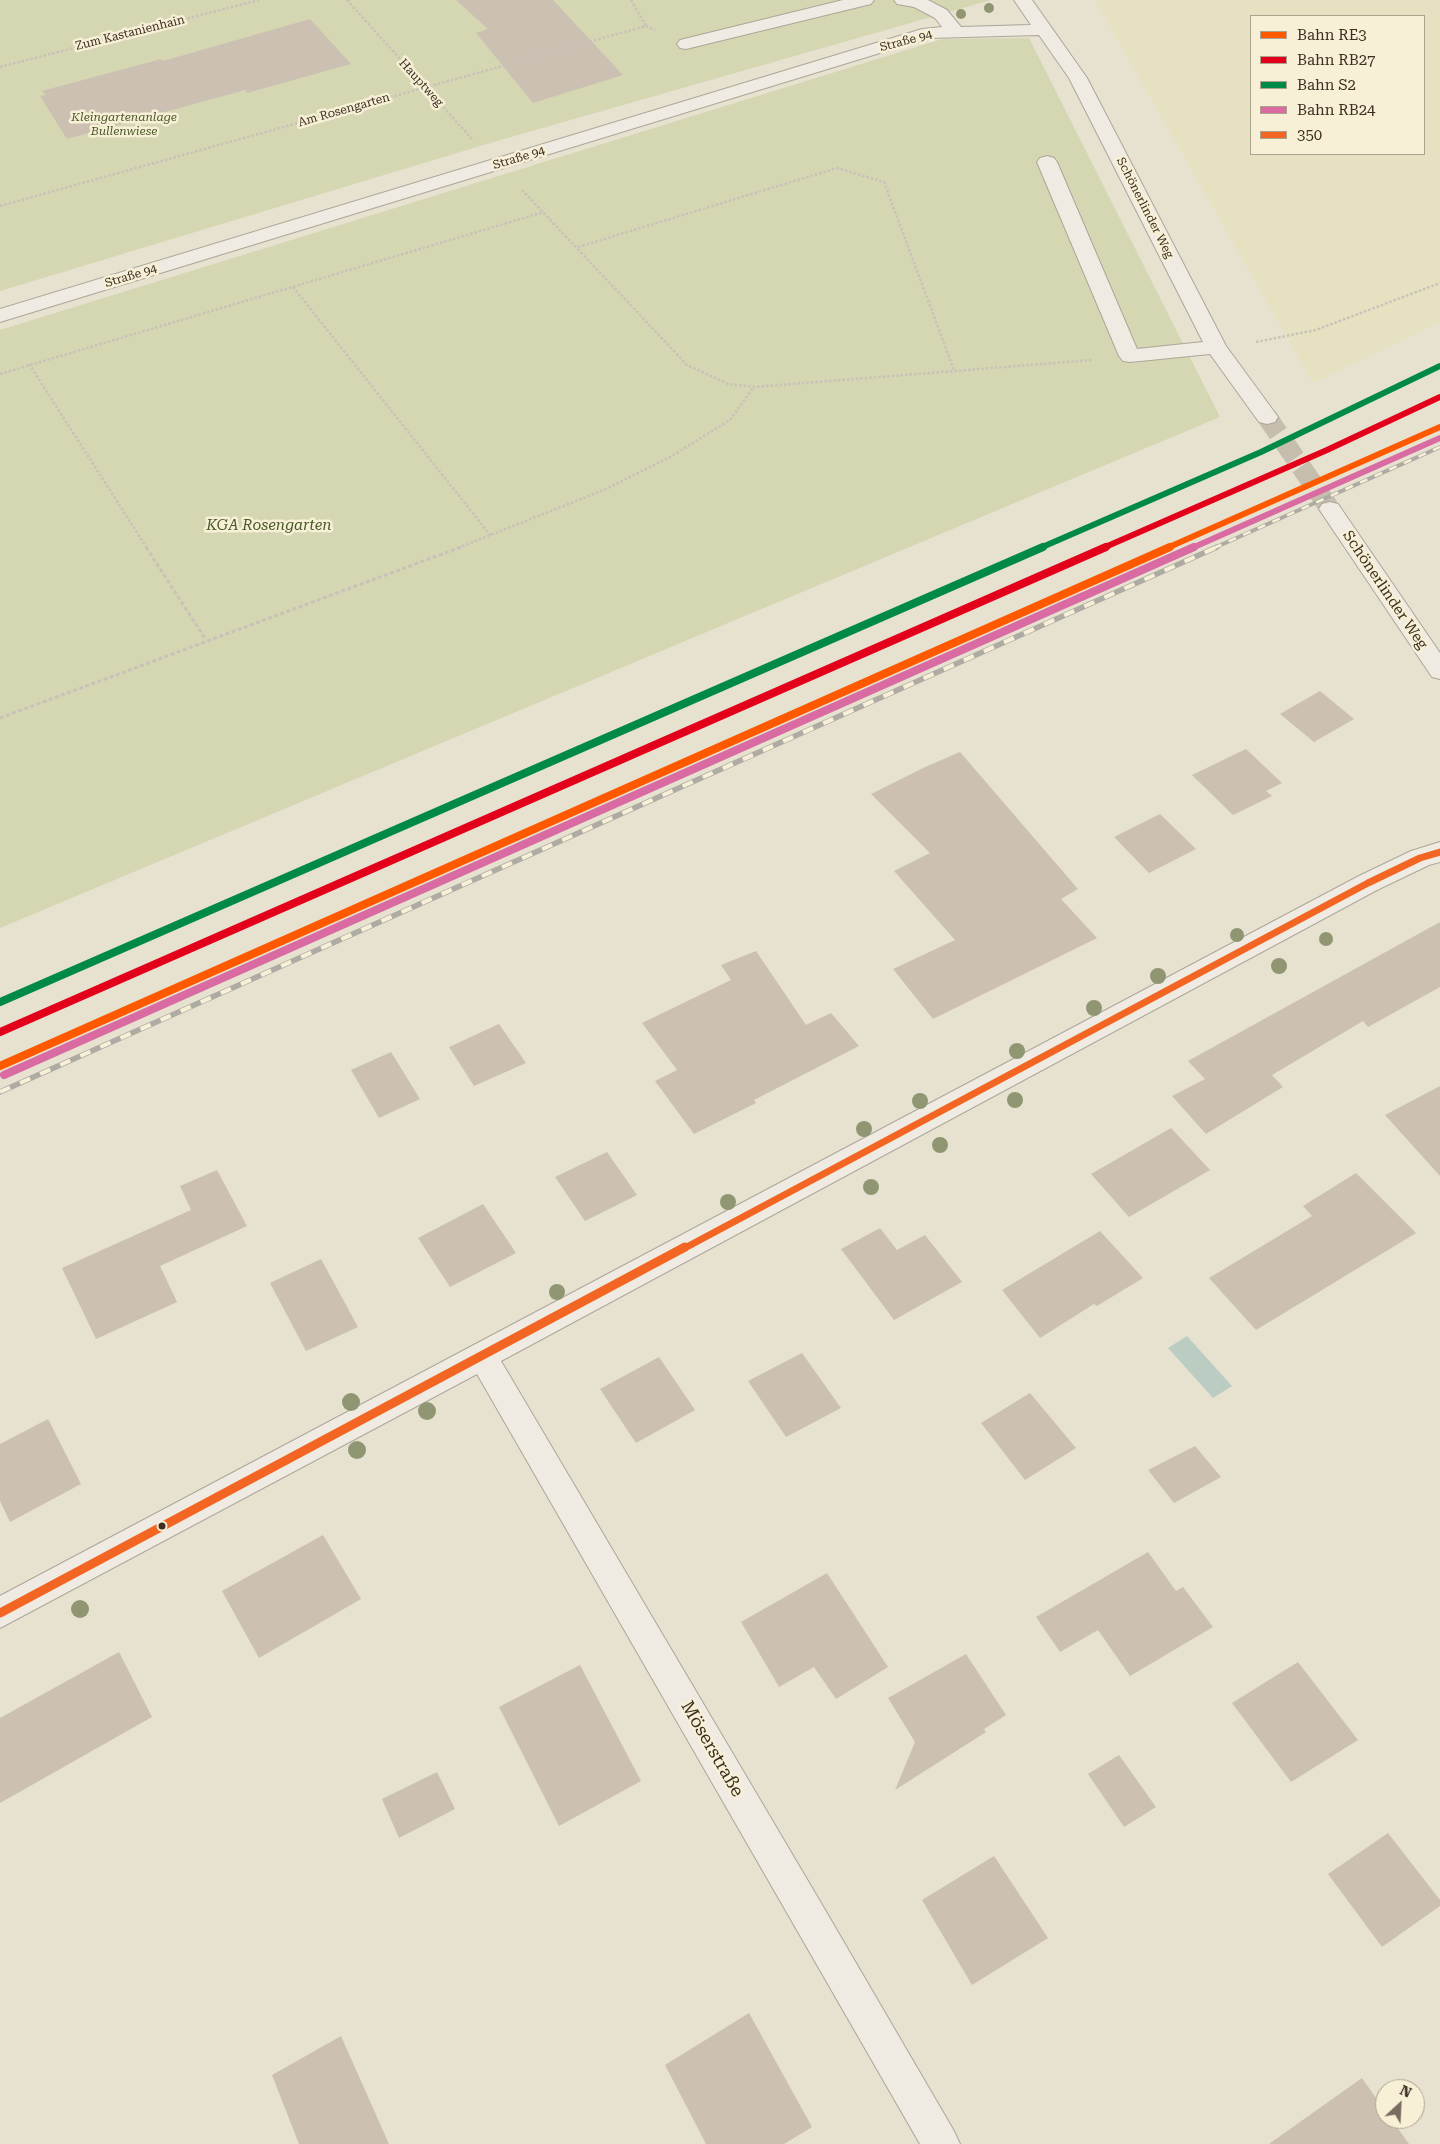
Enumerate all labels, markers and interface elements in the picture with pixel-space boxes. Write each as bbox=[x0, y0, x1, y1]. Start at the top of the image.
street label: Zum Kastanienhain bbox=[74, 12, 186, 54]
legend bbox=[1250, 15, 1425, 155]
text: Bahn RE3 bbox=[1297, 26, 1367, 44]
street label: Straße 94 bbox=[878, 27, 934, 55]
text: Bahn RB27 bbox=[1297, 51, 1376, 69]
street label: Hauptweg bbox=[396, 56, 446, 110]
text: Bahn S2 bbox=[1297, 76, 1356, 94]
street label: Am Rosengarten bbox=[296, 90, 392, 130]
text: Bahn RB24 bbox=[1297, 101, 1376, 119]
park label: Kleingartenanlage Bullenwiese bbox=[71, 110, 177, 138]
text: 350 bbox=[1297, 126, 1322, 144]
street label: Straße 94 bbox=[491, 143, 547, 173]
street label: Schönerlinder Weg bbox=[1113, 155, 1177, 261]
street label: Straße 94 bbox=[103, 261, 159, 291]
park label: KGA Rosengarten bbox=[206, 517, 332, 535]
street label: Schönerlinder Weg bbox=[1339, 527, 1431, 653]
unlabelled marker bbox=[157, 1521, 167, 1531]
street label: Möserstraße bbox=[676, 1697, 748, 1801]
north arrow bbox=[1375, 2079, 1425, 2129]
text: N bbox=[1398, 2082, 1414, 2101]

